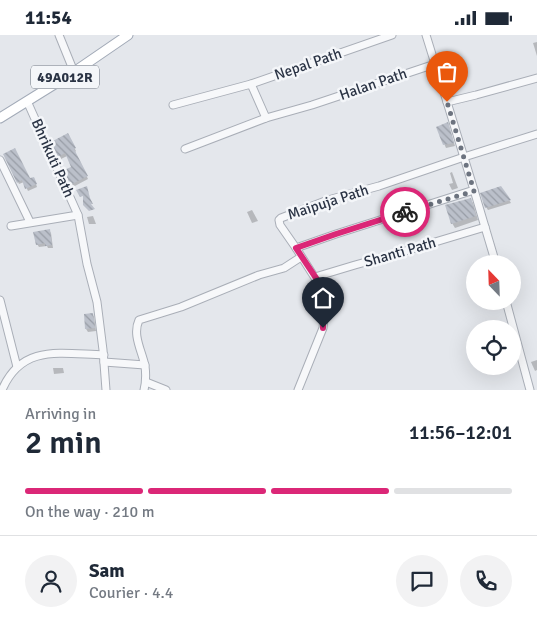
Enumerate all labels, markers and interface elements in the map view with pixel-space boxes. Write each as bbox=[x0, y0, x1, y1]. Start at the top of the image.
text: 11:54 bbox=[25, 6, 72, 30]
street label: Nepal Path bbox=[272, 44, 344, 84]
pin bbox=[426, 51, 468, 102]
icon: bag bbox=[433, 58, 461, 86]
street label: Halan Path bbox=[337, 64, 409, 104]
road number: 49A012R bbox=[31, 66, 99, 89]
street label: Bhrikuti Path bbox=[28, 116, 78, 200]
street label: Maipuja Path bbox=[285, 180, 371, 224]
courier bbox=[380, 187, 430, 237]
icon: bike bbox=[391, 198, 419, 226]
street label: Shanti Path bbox=[362, 233, 438, 271]
north arrow bbox=[466, 255, 521, 310]
map controls bbox=[466, 255, 521, 375]
pin bbox=[302, 277, 344, 328]
icon: home bbox=[309, 284, 337, 312]
button: locate bbox=[466, 320, 521, 375]
text: Arriving in bbox=[25, 404, 96, 424]
text: 11:56–12:01 bbox=[409, 421, 512, 445]
text: 2 min bbox=[25, 423, 102, 462]
text: On the way · 210 m bbox=[25, 502, 155, 522]
button: person bbox=[25, 555, 77, 607]
button: chat bbox=[396, 555, 448, 607]
button: phone bbox=[460, 555, 512, 607]
text: Sam bbox=[89, 559, 125, 583]
text: Courier · 4.4 bbox=[89, 583, 173, 603]

